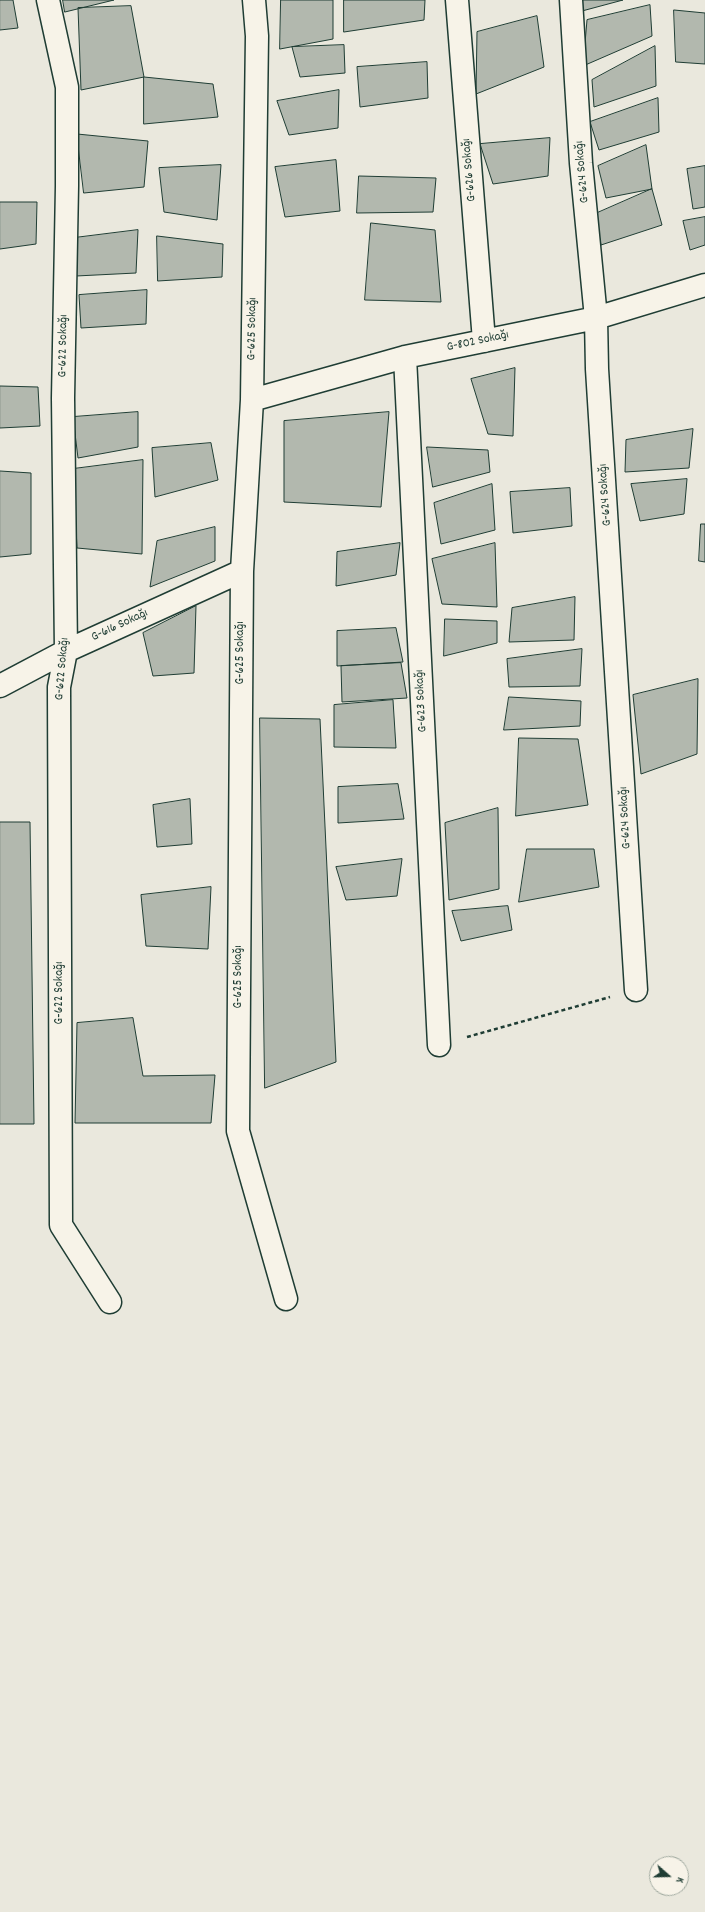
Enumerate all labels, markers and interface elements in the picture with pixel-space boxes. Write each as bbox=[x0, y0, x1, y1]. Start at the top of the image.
street label: G-626 Sokağı bbox=[459, 138, 481, 202]
street label: G-624 Sokağı bbox=[573, 140, 593, 204]
street label: G-625 Sokağı bbox=[245, 297, 261, 361]
street label: G-622 Sokağı bbox=[56, 314, 72, 378]
street label: G-802 Sokağı bbox=[446, 328, 510, 356]
street label: G-624 Sokağı bbox=[596, 463, 616, 527]
street label: G-616 Sokağı bbox=[89, 606, 151, 646]
street label: G-625 Sokağı bbox=[233, 621, 249, 685]
street label: G-622 Sokağı bbox=[52, 637, 74, 701]
street label: G-623 Sokağı bbox=[413, 669, 431, 733]
street label: G-624 Sokağı bbox=[617, 786, 635, 850]
street label: G-625 Sokağı bbox=[231, 945, 247, 1009]
street label: G-622 Sokağı bbox=[52, 962, 68, 1024]
north arrow bbox=[649, 1856, 689, 1896]
text: K bbox=[671, 1875, 688, 1885]

